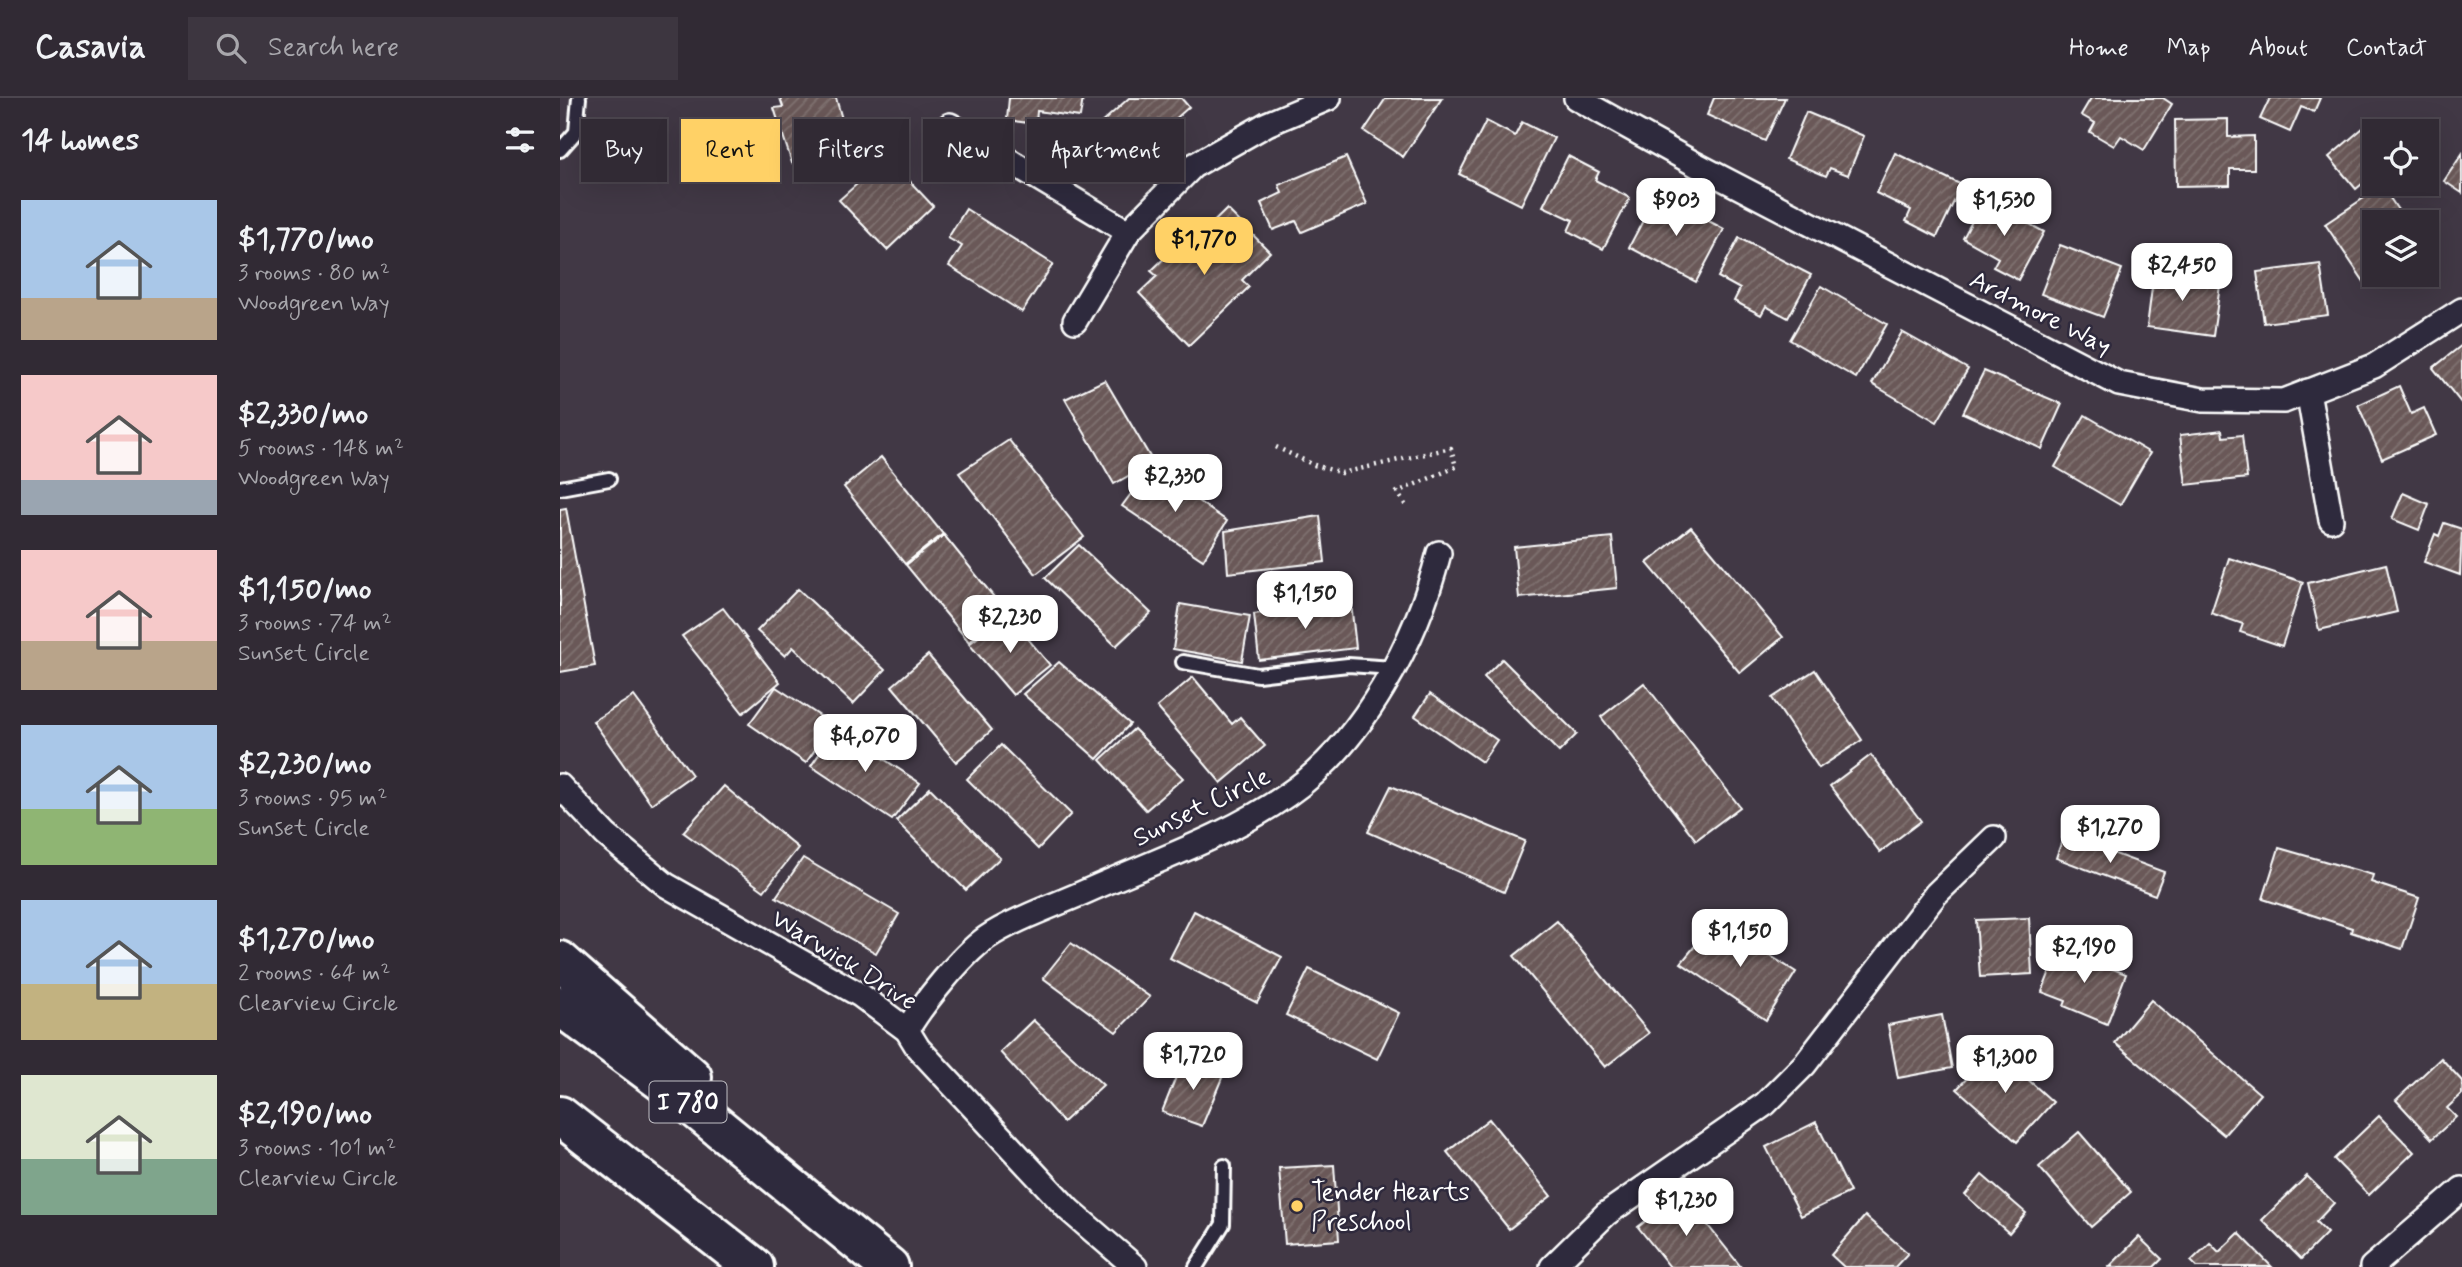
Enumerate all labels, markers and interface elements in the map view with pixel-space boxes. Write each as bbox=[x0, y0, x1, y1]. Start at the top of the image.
search box bbox=[188, 17, 678, 80]
text: Casavia bbox=[35, 26, 146, 70]
icon: search bbox=[212, 29, 250, 67]
text: Search here bbox=[268, 31, 399, 65]
text: Home bbox=[2069, 33, 2129, 64]
text: Map bbox=[2167, 33, 2211, 64]
text: About bbox=[2249, 33, 2308, 64]
text: Contact bbox=[2346, 33, 2427, 64]
chip: Buy bbox=[581, 119, 667, 182]
chip: Rent bbox=[681, 119, 780, 182]
chip: Filters bbox=[794, 119, 909, 182]
chip: New bbox=[923, 119, 1013, 182]
chip: Apartment bbox=[1027, 119, 1184, 182]
map controls bbox=[2362, 119, 2439, 287]
button: locate bbox=[2362, 119, 2439, 196]
text: 14 homes bbox=[21, 121, 139, 160]
icon: filters bbox=[501, 121, 539, 159]
pin: $903 bbox=[1635, 178, 1717, 238]
pin: $1,530 bbox=[1947, 178, 2061, 238]
text: $903 bbox=[1652, 186, 1700, 216]
text: $1,530 bbox=[1972, 186, 2036, 216]
button: layers bbox=[2362, 210, 2439, 287]
pin: $1,770 bbox=[1147, 218, 1261, 277]
text: $1,770/mo bbox=[238, 220, 374, 259]
text: $1,770 bbox=[1171, 225, 1237, 255]
icon: home bbox=[77, 228, 161, 312]
pin: $2,450 bbox=[2125, 244, 2239, 303]
text: $2,450 bbox=[2147, 251, 2217, 281]
text: 3 rooms · 80 m² bbox=[238, 259, 390, 289]
street label: Ardmore Way bbox=[1963, 263, 2117, 364]
text: Woodgreen Way bbox=[238, 289, 390, 319]
text: $2,330/mo bbox=[238, 395, 368, 434]
icon: home bbox=[77, 403, 161, 487]
text: 5 rooms · 148 m² bbox=[238, 434, 404, 464]
pin: $2,330 bbox=[1118, 454, 1232, 514]
text: $2,330 bbox=[1144, 462, 1206, 492]
text: Woodgreen Way bbox=[238, 464, 390, 494]
text: $1,150/mo bbox=[238, 570, 372, 609]
pin: $1,150 bbox=[1248, 572, 1362, 631]
icon: home bbox=[77, 578, 161, 662]
text: $1,150 bbox=[1273, 579, 1337, 609]
pin: $2,230 bbox=[953, 596, 1067, 655]
text: $2,230 bbox=[978, 603, 1042, 633]
text: 3 rooms · 74 m² bbox=[238, 609, 392, 639]
text: Sunset Circle bbox=[238, 639, 370, 669]
pin: $4,070 bbox=[808, 714, 922, 774]
text: $4,070 bbox=[830, 722, 900, 752]
text: $2,230/mo bbox=[238, 745, 371, 784]
icon: home bbox=[77, 753, 161, 837]
street label: Sunset Circle bbox=[1128, 760, 1276, 856]
text: 3 rooms · 95 m² bbox=[238, 784, 387, 814]
pin: $1,270 bbox=[2053, 806, 2167, 865]
text: $1,270 bbox=[2077, 813, 2143, 843]
text: Sunset Circle bbox=[238, 814, 370, 844]
street label: Warwick Drive bbox=[765, 902, 923, 1019]
pin: $1,150 bbox=[1683, 910, 1797, 969]
text: $1,150 bbox=[1708, 917, 1772, 947]
text: $1,270/mo bbox=[238, 920, 375, 959]
pin: $2,190 bbox=[2027, 926, 2141, 985]
icon: home bbox=[77, 928, 161, 1012]
text: $2,190 bbox=[2052, 933, 2116, 963]
text: 2 rooms · 64 m² bbox=[238, 959, 390, 989]
text: Clearview Circle bbox=[238, 989, 398, 1019]
pin: $1,720 bbox=[1136, 1032, 1250, 1092]
pin: $1,300 bbox=[1948, 1035, 2062, 1095]
text: $1,720 bbox=[1160, 1040, 1226, 1070]
text: $1,300 bbox=[1972, 1043, 2038, 1073]
road number: I 780 bbox=[650, 1082, 726, 1122]
text: $2,190/mo bbox=[238, 1095, 372, 1134]
icon: home bbox=[77, 1103, 161, 1187]
text: 3 rooms · 101 m² bbox=[238, 1134, 396, 1164]
text: Clearview Circle bbox=[238, 1164, 398, 1194]
place label: Tender Hearts Preschool bbox=[1311, 1176, 1470, 1240]
pin: $1,230 bbox=[1629, 1178, 1743, 1238]
text: $1,230 bbox=[1654, 1186, 1718, 1216]
marker: Tender Hearts Preschool bbox=[1289, 1198, 1305, 1214]

